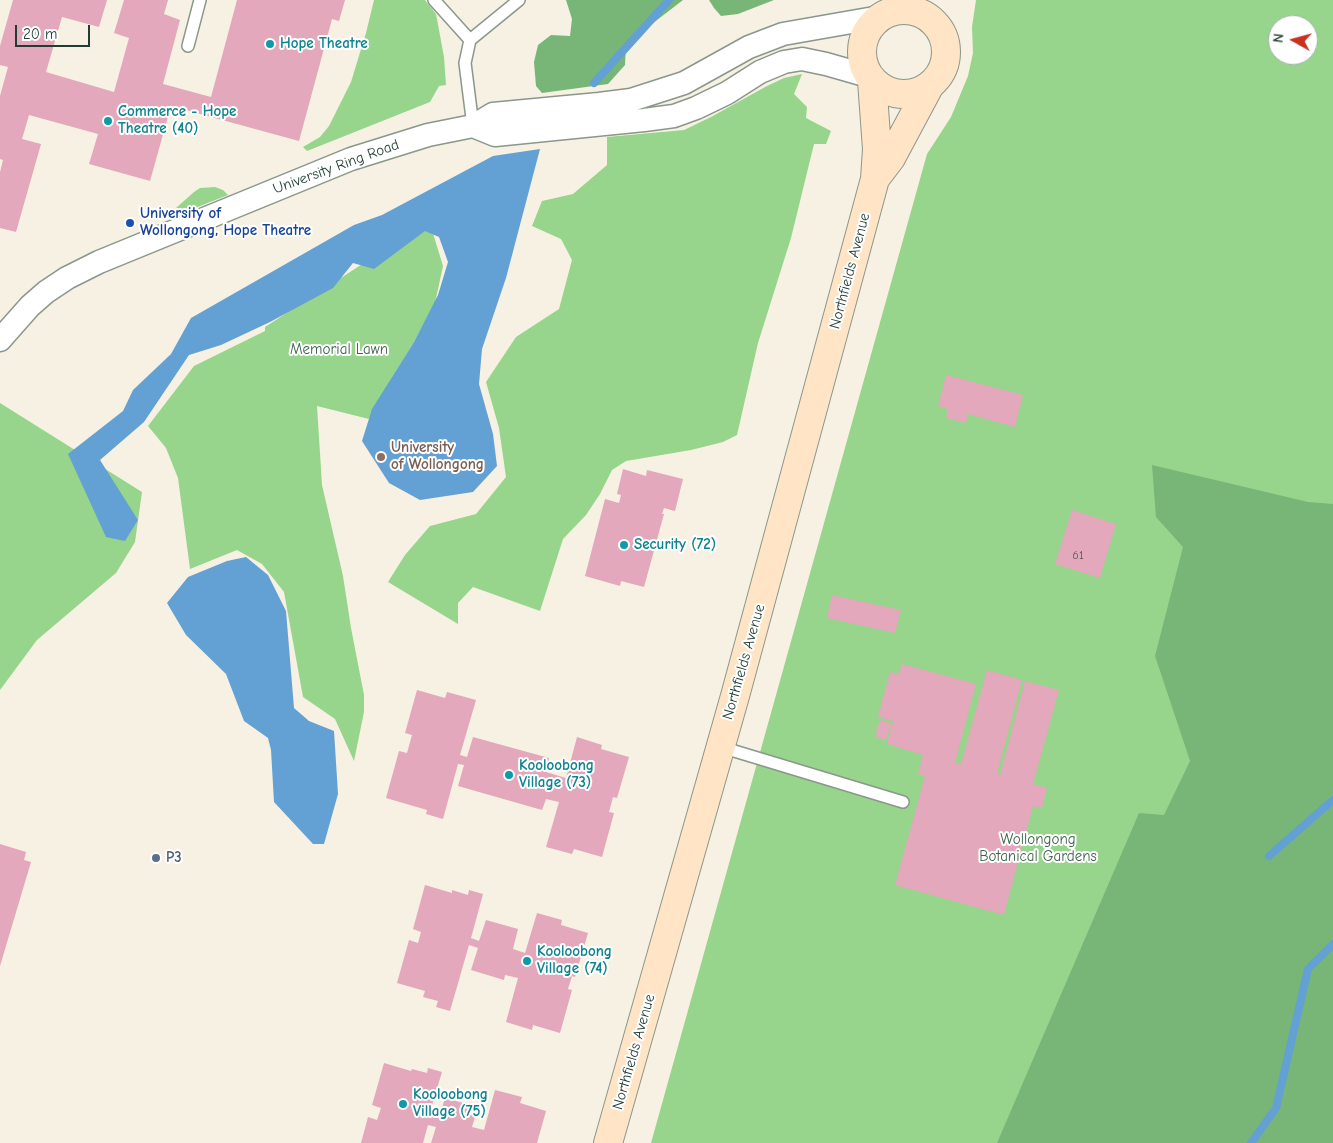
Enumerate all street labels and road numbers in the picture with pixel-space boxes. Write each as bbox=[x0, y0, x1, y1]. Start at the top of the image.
street label: University Ring Road bbox=[270, 136, 402, 198]
street label: Northfields Avenue bbox=[826, 211, 874, 331]
street label: Northfields Avenue bbox=[719, 602, 769, 722]
street label: Northfields Avenue bbox=[609, 992, 659, 1112]

